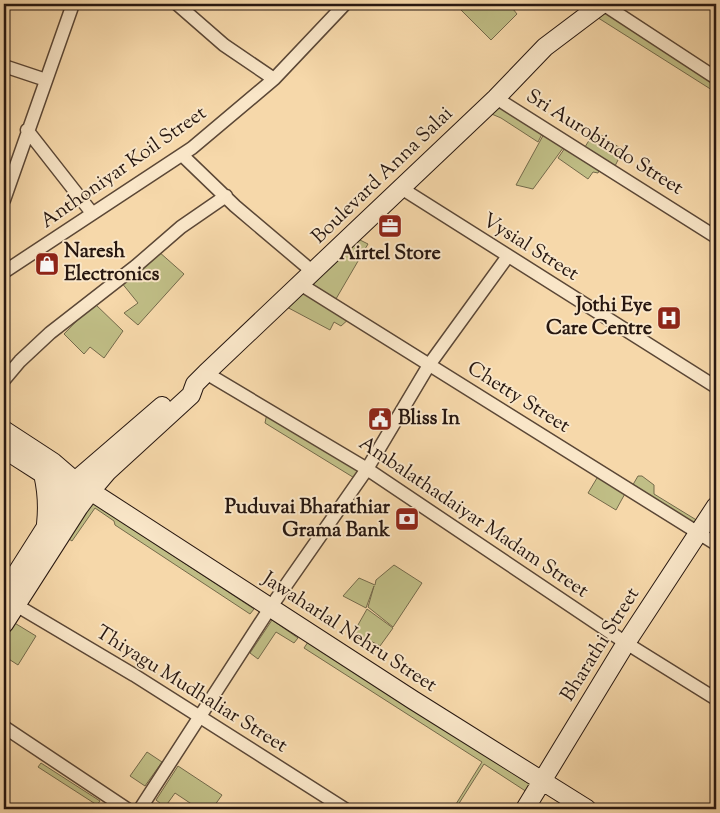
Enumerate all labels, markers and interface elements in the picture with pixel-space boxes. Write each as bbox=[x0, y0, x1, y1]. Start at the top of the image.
street label: Sri Aurobindo Street bbox=[520, 83, 689, 203]
street label: Anthoniyar Koil Street bbox=[35, 100, 213, 236]
street label: Boulevard Anna Salai bbox=[306, 100, 461, 251]
street label: Vysial Street bbox=[476, 207, 584, 289]
office icon: Airtel Store bbox=[377, 213, 403, 239]
place label: Naresh Electronics bbox=[64, 238, 159, 290]
place label: Airtel Store bbox=[339, 240, 441, 269]
shop icon: Naresh Electronics bbox=[34, 251, 60, 277]
place label: Jothi Eye Care Centre bbox=[546, 292, 652, 344]
hospital icon: Jothi Eye Care Centre bbox=[656, 305, 682, 331]
street label: Chetty Street bbox=[461, 355, 575, 441]
place label: Bliss In bbox=[398, 405, 460, 434]
public building icon: Bliss In bbox=[367, 406, 393, 432]
street label: Ambalathadaiyar Madam Street bbox=[352, 430, 594, 606]
place label: Puduvai Bharathiar Grama Bank bbox=[225, 494, 390, 546]
bank icon: Puduvai Bharathiar Grama Bank bbox=[394, 506, 420, 532]
street label: Jawaharlal Nehru Street bbox=[255, 565, 442, 701]
street label: Bharathi Street bbox=[554, 582, 648, 708]
street label: Thiyagu Mudhaliar Street bbox=[89, 619, 293, 761]

